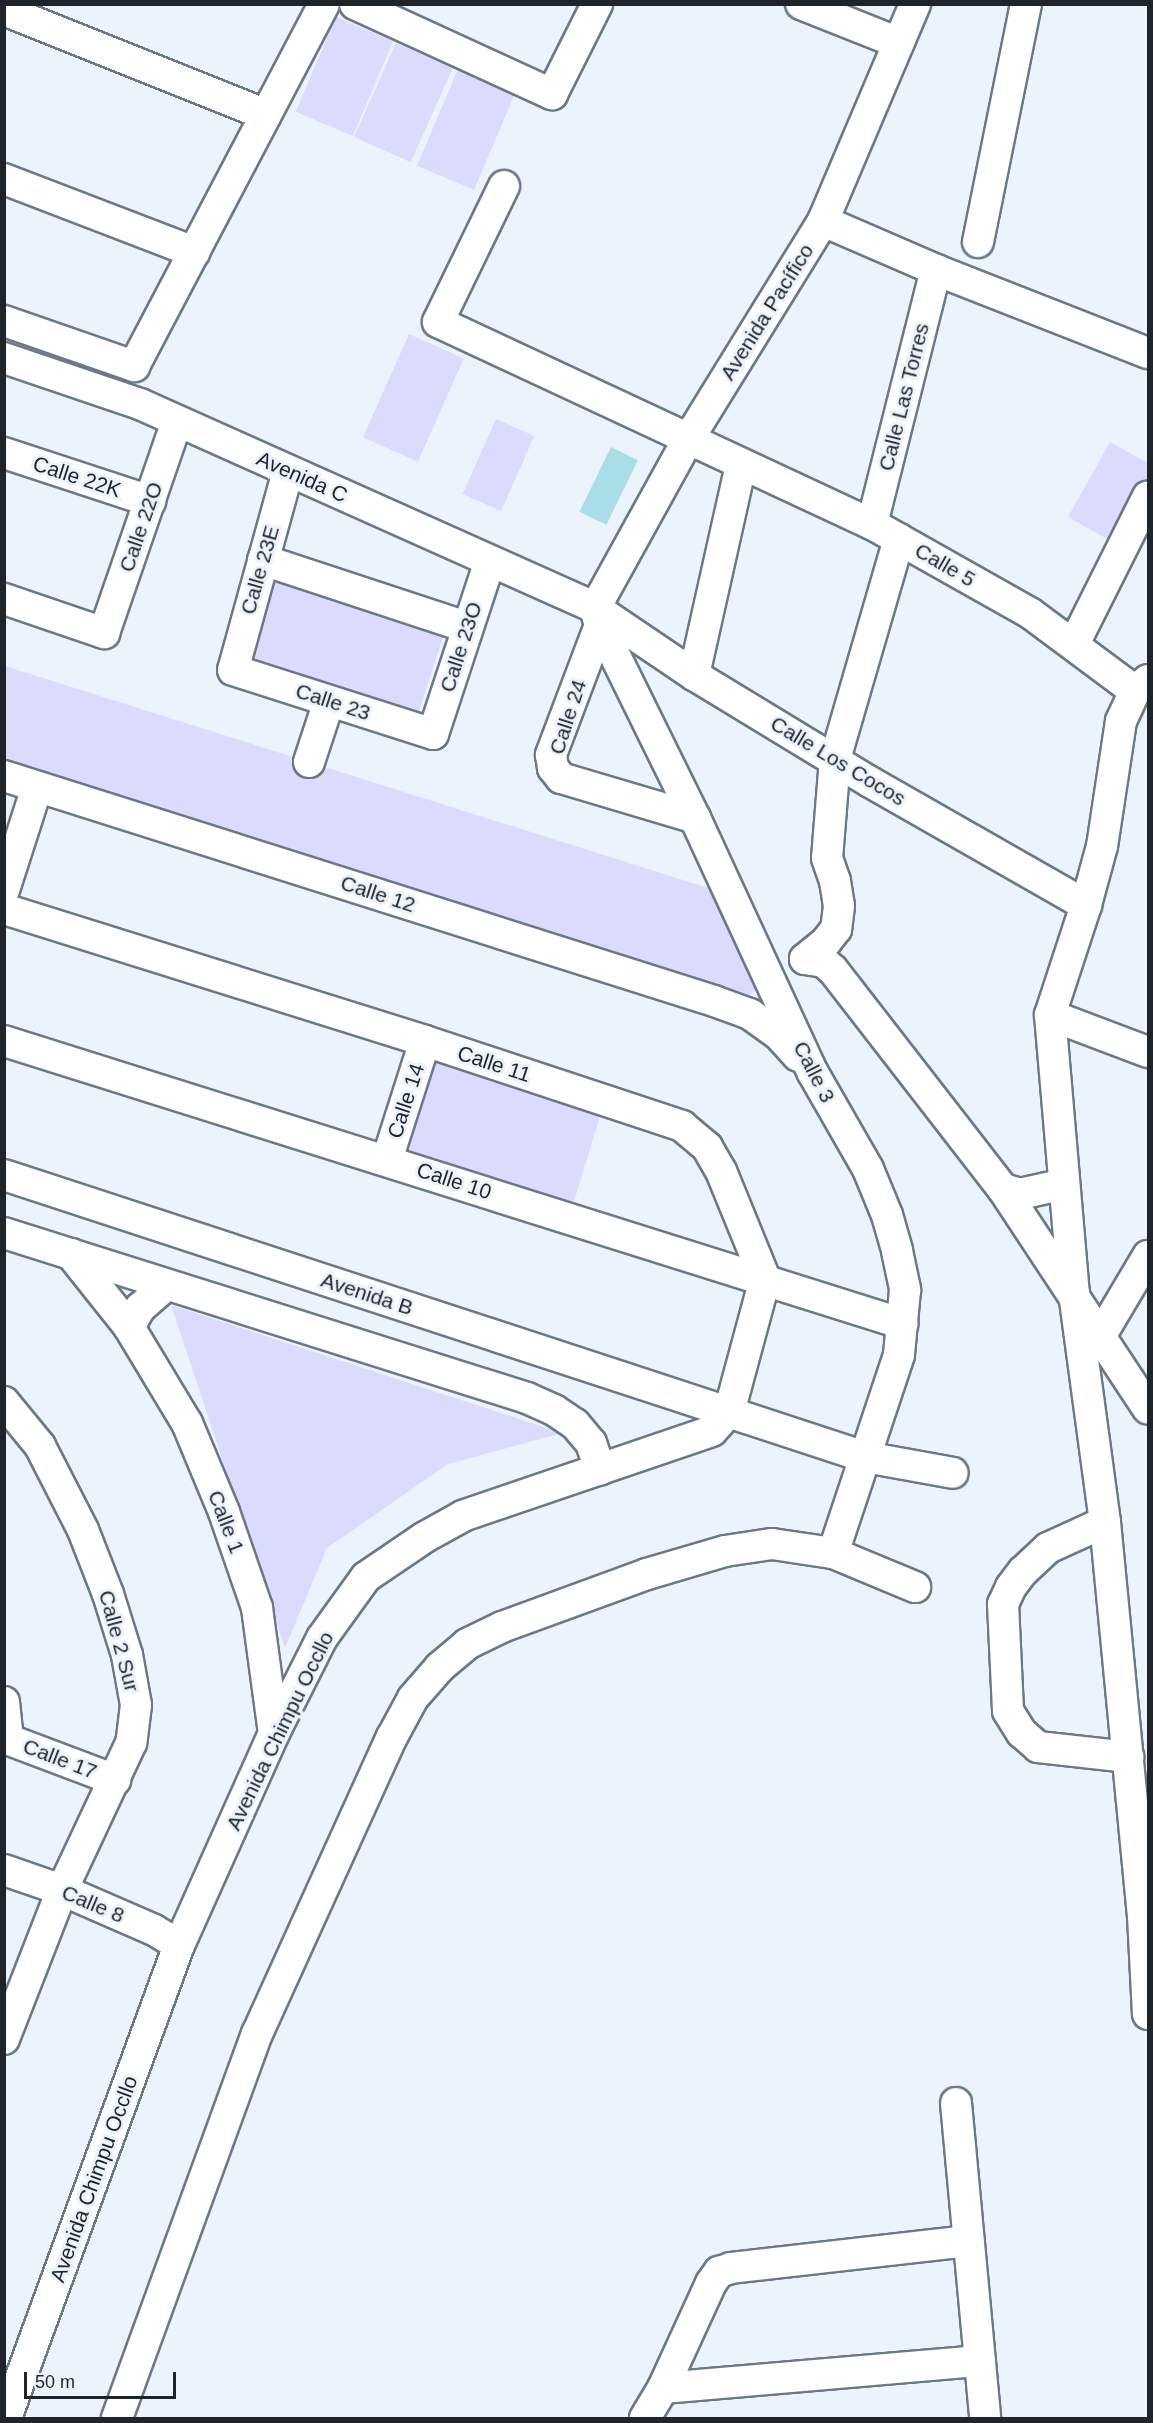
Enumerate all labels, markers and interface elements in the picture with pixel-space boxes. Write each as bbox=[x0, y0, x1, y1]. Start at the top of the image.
street label: Avenida Pacífico bbox=[715, 239, 819, 385]
street label: Calle Las Torres bbox=[873, 320, 935, 474]
street label: Avenida C bbox=[253, 446, 351, 508]
street label: Calle 22K bbox=[30, 451, 124, 503]
street label: Calle 22O bbox=[114, 479, 168, 575]
street label: Calle 23E bbox=[235, 523, 285, 617]
street label: Calle 5 bbox=[910, 538, 980, 592]
street label: Calle 23O bbox=[435, 599, 487, 695]
street label: Calle 24 bbox=[544, 676, 592, 758]
street label: Calle 23 bbox=[292, 678, 374, 726]
street label: Calle Los Cocos bbox=[766, 711, 910, 811]
street label: Calle 12 bbox=[337, 870, 419, 918]
street label: Calle 3 bbox=[788, 1037, 840, 1107]
street label: Calle 11 bbox=[454, 1040, 534, 1088]
street label: Calle 14 bbox=[382, 1060, 430, 1142]
street label: Calle 10 bbox=[413, 1157, 495, 1205]
street label: Avenida B bbox=[318, 1267, 416, 1321]
street label: Calle 1 bbox=[203, 1487, 249, 1557]
street label: Calle 2 Sur bbox=[93, 1588, 145, 1694]
street label: Avenida Chimpu Occllo bbox=[221, 1628, 339, 1834]
street label: Calle 17 bbox=[20, 1733, 100, 1785]
street label: Calle 8 bbox=[58, 1880, 128, 1928]
street label: Avenida Chimpu Occllo bbox=[45, 2072, 143, 2286]
scale bar bbox=[27, 2360, 178, 2398]
text: 50 m bbox=[35, 2372, 75, 2392]

